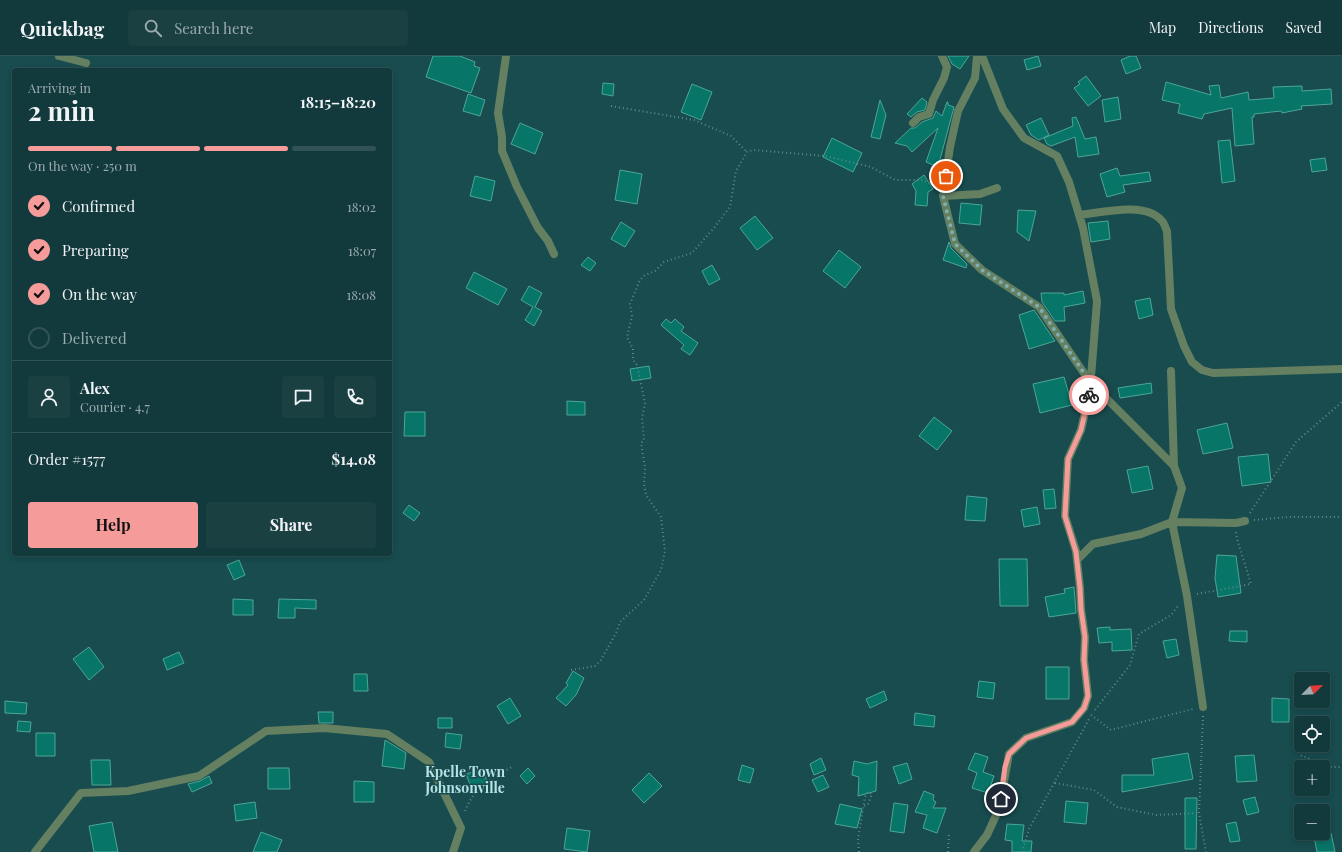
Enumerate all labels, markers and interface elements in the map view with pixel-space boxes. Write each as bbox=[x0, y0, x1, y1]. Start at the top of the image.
search box bbox=[128, 10, 408, 46]
text: Quickbag bbox=[20, 15, 104, 41]
icon: search bbox=[142, 17, 164, 39]
text: Search here bbox=[174, 18, 253, 38]
text: Map bbox=[1149, 18, 1176, 37]
text: Directions bbox=[1198, 18, 1264, 37]
text: Saved bbox=[1286, 18, 1322, 37]
text: Arriving in bbox=[28, 79, 91, 96]
text: 18:15–18:20 bbox=[300, 92, 376, 112]
text: 2 min bbox=[28, 93, 95, 128]
text: On the way · 250 m bbox=[28, 157, 137, 174]
pin bbox=[929, 159, 963, 193]
icon: bag bbox=[935, 165, 957, 187]
icon: check bbox=[28, 195, 50, 217]
text: Confirmed bbox=[62, 196, 135, 216]
text: 18:02 bbox=[347, 198, 376, 215]
icon: check bbox=[28, 239, 50, 261]
text: Preparing bbox=[62, 240, 129, 260]
text: 18:07 bbox=[348, 242, 376, 259]
icon: check bbox=[28, 283, 50, 305]
text: On the way bbox=[62, 284, 137, 304]
text: 18:08 bbox=[346, 286, 376, 303]
text: Delivered bbox=[62, 328, 127, 348]
courier bbox=[1069, 375, 1109, 415]
button: person bbox=[28, 376, 70, 418]
button: chat bbox=[282, 376, 324, 418]
button: phone bbox=[334, 376, 376, 418]
text: Alex bbox=[80, 378, 110, 398]
icon: bike bbox=[1078, 384, 1100, 406]
text: Courier · 4.7 bbox=[80, 398, 150, 415]
text: Order #1577 bbox=[28, 449, 105, 469]
text: $14.08 bbox=[332, 449, 376, 469]
button: Help bbox=[28, 502, 198, 548]
button: Share bbox=[206, 502, 376, 548]
north arrow bbox=[1294, 672, 1330, 708]
map controls bbox=[1294, 672, 1330, 840]
button: locate bbox=[1294, 716, 1330, 752]
button: + bbox=[1294, 760, 1330, 796]
district label: Kpelle Town Johnsonville bbox=[424, 762, 506, 797]
pin bbox=[984, 782, 1018, 816]
icon: home bbox=[990, 788, 1012, 810]
button: − bbox=[1294, 804, 1330, 840]

